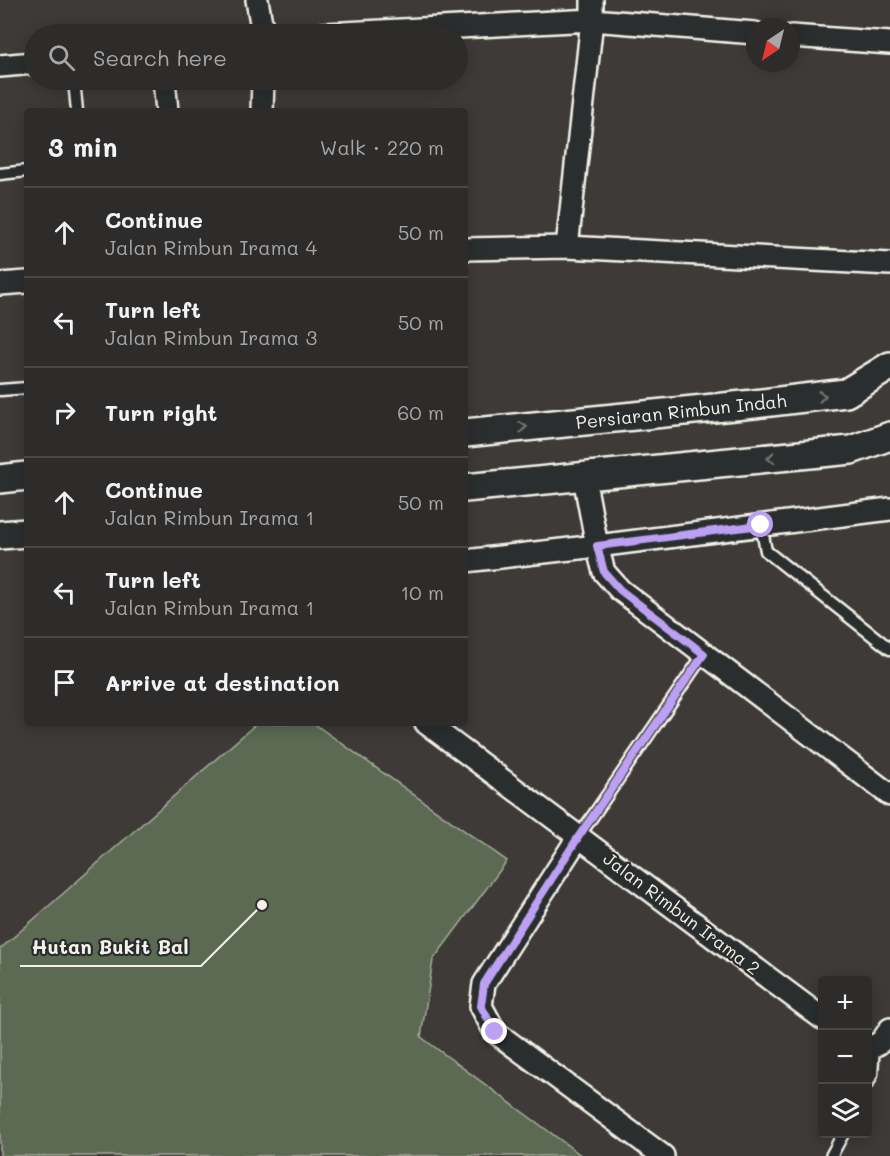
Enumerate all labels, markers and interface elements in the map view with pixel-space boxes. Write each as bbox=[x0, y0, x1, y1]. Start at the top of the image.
north arrow bbox=[746, 18, 800, 72]
search box bbox=[24, 24, 468, 90]
icon: search bbox=[45, 41, 78, 74]
text: Search here bbox=[93, 43, 227, 72]
text: 3 min bbox=[48, 130, 117, 164]
text: Walk · 220 m bbox=[320, 134, 444, 160]
text: Continue bbox=[105, 205, 203, 234]
icon: ahead bbox=[48, 216, 81, 249]
text: 50 m bbox=[398, 219, 444, 245]
text: Jalan Rimbun Irama 4 bbox=[105, 234, 317, 260]
text: Turn left bbox=[105, 295, 201, 324]
icon: left bbox=[48, 306, 81, 339]
text: 50 m bbox=[398, 309, 444, 335]
text: Jalan Rimbun Irama 3 bbox=[105, 324, 317, 350]
street label: Persiaran Rimbun Indah bbox=[574, 388, 788, 434]
one-way arrow bbox=[817, 390, 826, 402]
icon: right bbox=[48, 396, 81, 429]
text: Turn right bbox=[105, 398, 217, 427]
text: 60 m bbox=[397, 399, 444, 425]
one-way arrow bbox=[519, 421, 528, 434]
one-way arrow bbox=[767, 451, 776, 464]
text: Continue bbox=[105, 475, 203, 504]
icon: ahead bbox=[48, 486, 81, 519]
text: 50 m bbox=[398, 489, 444, 515]
text: Jalan Rimbun Irama 1 bbox=[105, 504, 314, 530]
route start bbox=[747, 511, 773, 537]
text: Turn left bbox=[105, 565, 201, 594]
icon: left bbox=[48, 576, 81, 609]
text: 10 m bbox=[400, 579, 444, 605]
text: Jalan Rimbun Irama 1 bbox=[105, 594, 314, 620]
icon: arrive bbox=[48, 666, 81, 699]
text: Arrive at destination bbox=[105, 668, 340, 697]
street label: Jalan Rimbun Irama 2 bbox=[599, 846, 765, 980]
callout: Hutan Bukit Bal bbox=[20, 928, 201, 966]
text: Hutan Bukit Bal bbox=[31, 933, 189, 959]
map controls bbox=[818, 976, 872, 1138]
button: + bbox=[818, 976, 872, 1030]
route end bbox=[481, 1018, 507, 1044]
button: − bbox=[818, 1030, 872, 1084]
button: layers bbox=[818, 1084, 872, 1138]

